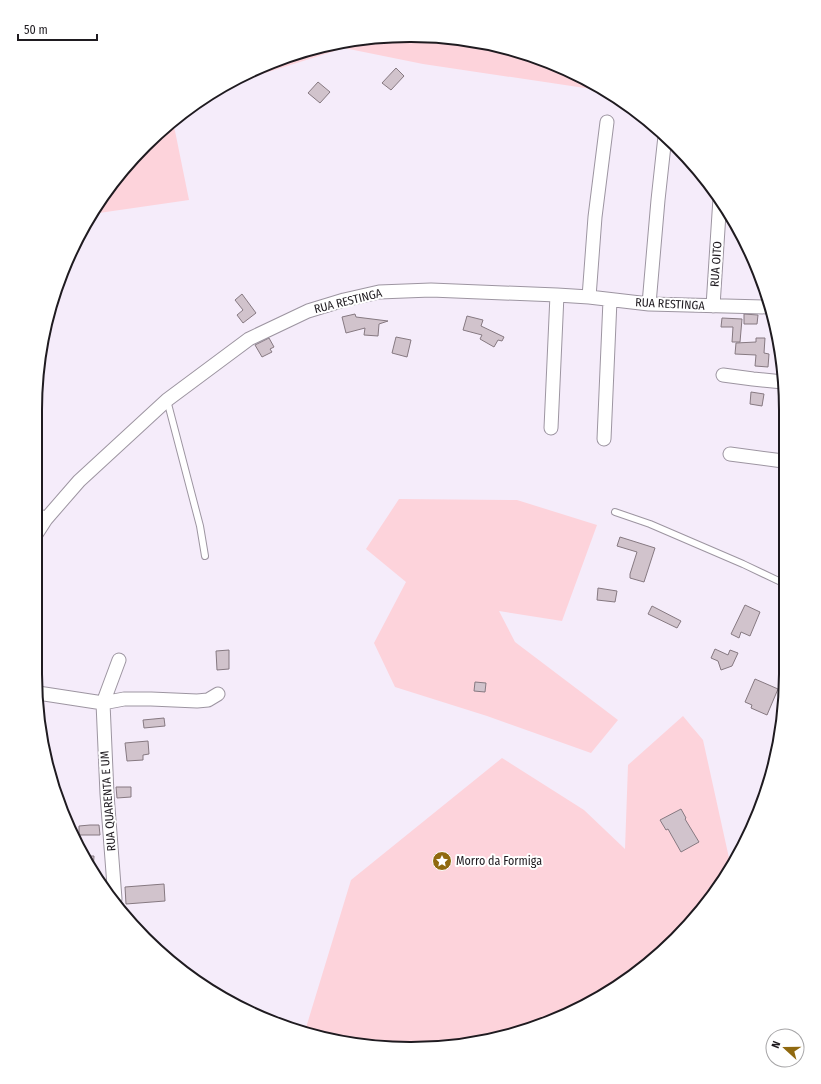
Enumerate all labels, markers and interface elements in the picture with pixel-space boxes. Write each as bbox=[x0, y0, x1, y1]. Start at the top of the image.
scale bar bbox=[18, 16, 97, 42]
text: 50 m bbox=[24, 23, 48, 37]
street label: RUA OITO bbox=[707, 241, 725, 287]
street label: RUA RESTINGA bbox=[313, 286, 384, 316]
street label: RUA RESTINGA bbox=[635, 295, 706, 313]
street label: RUA QUARENTA E UM bbox=[97, 750, 119, 852]
place icon: Morro da Formiga bbox=[431, 850, 453, 872]
place label: Morro da Formiga bbox=[456, 854, 542, 868]
north arrow bbox=[765, 1028, 805, 1068]
text: N bbox=[769, 1039, 783, 1050]

